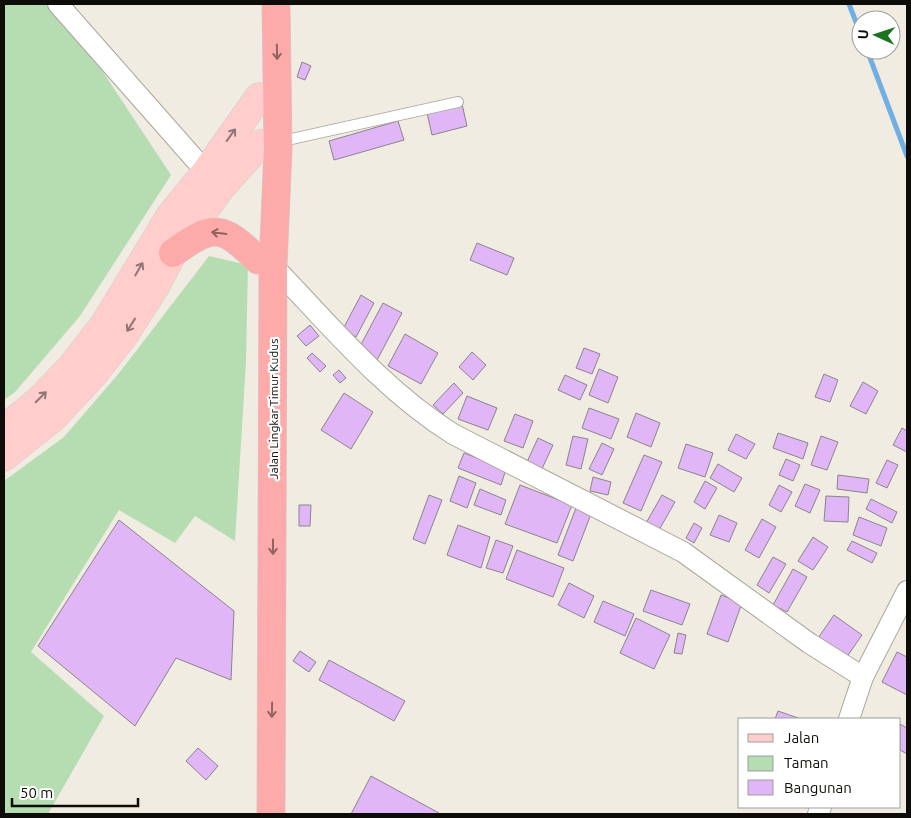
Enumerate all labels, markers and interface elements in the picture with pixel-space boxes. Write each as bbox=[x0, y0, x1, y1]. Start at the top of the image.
north arrow bbox=[851, 10, 901, 60]
text: U bbox=[855, 29, 871, 40]
one-way arrow bbox=[272, 44, 281, 60]
one-way arrow bbox=[226, 129, 236, 143]
one-way arrow bbox=[211, 228, 227, 238]
one-way arrow bbox=[135, 262, 145, 276]
one-way arrow bbox=[126, 318, 136, 332]
street label: Jalan Lingkar Timur Kudus bbox=[267, 339, 280, 479]
one-way arrow bbox=[35, 391, 47, 403]
one-way arrow bbox=[268, 539, 278, 555]
one-way arrow bbox=[267, 702, 277, 718]
legend bbox=[738, 718, 901, 808]
text: Jalan bbox=[784, 729, 819, 746]
text: Taman bbox=[784, 754, 829, 771]
scale bar bbox=[12, 776, 139, 808]
text: Bangunan bbox=[784, 779, 852, 796]
text: 50 m bbox=[20, 784, 53, 801]

